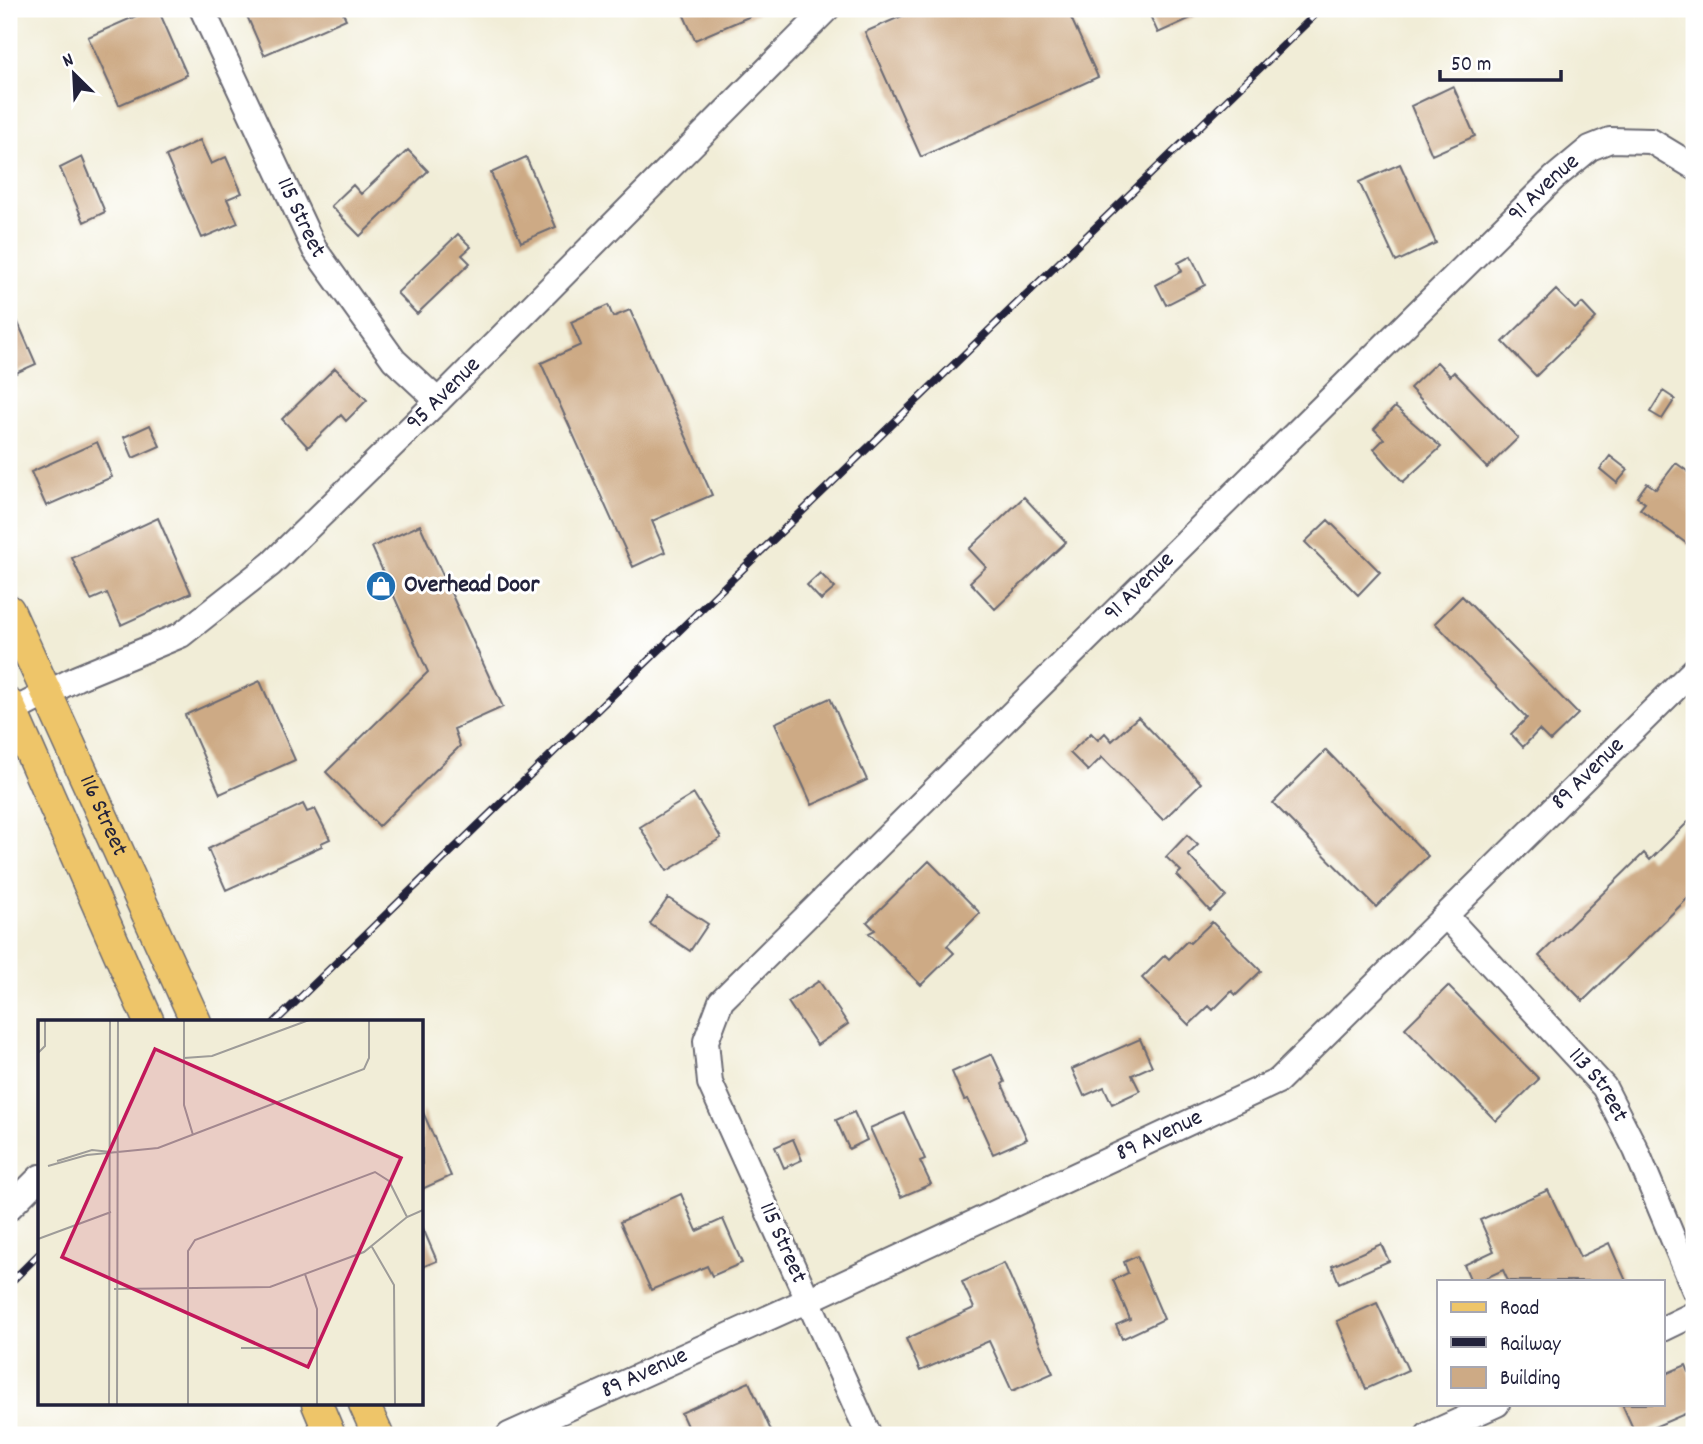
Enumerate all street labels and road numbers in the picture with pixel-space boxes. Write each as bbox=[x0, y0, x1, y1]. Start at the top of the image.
street label: 91 Avenue bbox=[1501, 146, 1588, 231]
street label: 115 Street bbox=[267, 172, 333, 266]
street label: 95 Avenue bbox=[399, 350, 489, 439]
street label: 91 Avenue bbox=[1097, 544, 1183, 630]
street label: 89 Avenue bbox=[1544, 730, 1633, 819]
street label: 116 Street bbox=[69, 770, 136, 862]
street label: 113 Street bbox=[1559, 1041, 1636, 1128]
street label: 89 Avenue bbox=[1111, 1101, 1208, 1171]
street label: 115 Street bbox=[749, 1197, 815, 1289]
street label: 89 Avenue bbox=[596, 1339, 694, 1408]

